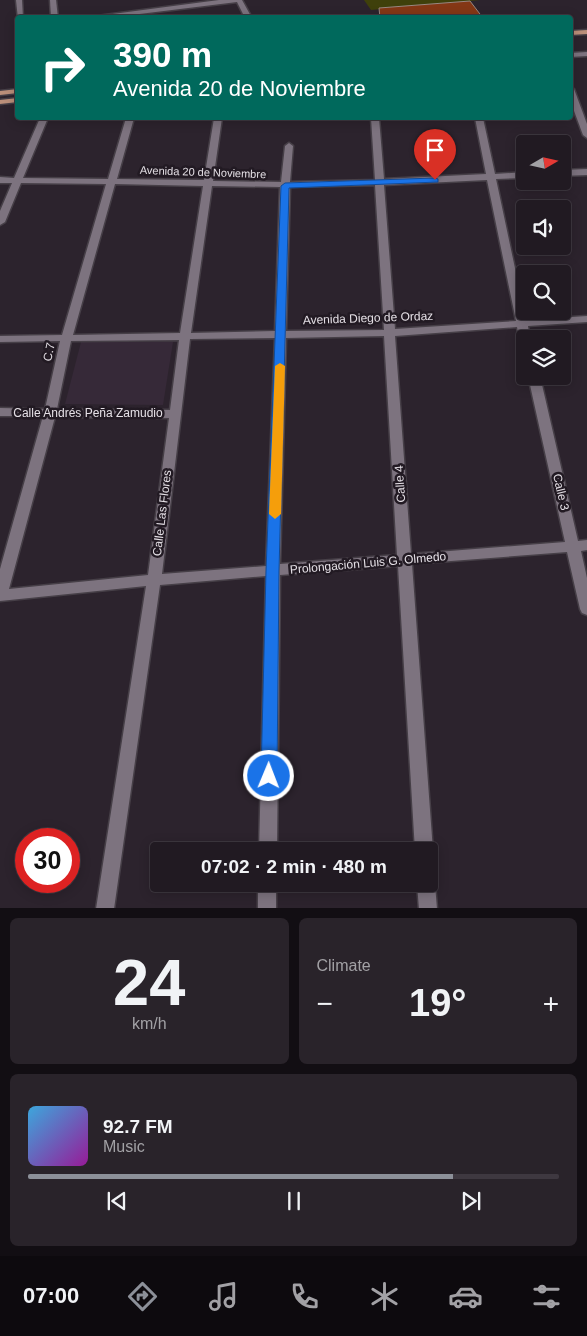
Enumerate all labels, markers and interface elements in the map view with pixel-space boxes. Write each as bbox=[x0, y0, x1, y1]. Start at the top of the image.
icon: right bbox=[30, 35, 95, 100]
text: 390 m bbox=[113, 35, 212, 74]
text: Avenida 20 de Noviembre bbox=[113, 76, 366, 101]
pin bbox=[414, 129, 456, 180]
north arrow bbox=[516, 135, 571, 190]
map controls bbox=[516, 135, 571, 385]
icon: arrive bbox=[421, 136, 449, 164]
street label: Avenida 20 de Noviembre bbox=[140, 164, 266, 180]
button: sound bbox=[516, 200, 571, 255]
button: search bbox=[516, 265, 571, 320]
street label: Avenida Diego de Ordaz bbox=[303, 309, 433, 327]
button: layers bbox=[516, 330, 571, 385]
street label: C.7 bbox=[40, 341, 58, 363]
street label: Calle Andrés Peña Zamudio bbox=[13, 406, 163, 420]
street label: Calle 4 bbox=[392, 465, 408, 503]
street label: Calle Las Flores bbox=[150, 469, 174, 557]
street label: Calle 3 bbox=[550, 472, 572, 512]
street label: Prolongación Luis G. Olmedo bbox=[289, 549, 447, 577]
position arrow bbox=[242, 749, 294, 801]
speed limit sign: 30 bbox=[15, 828, 80, 893]
text: 07:02 · 2 min · 480 m bbox=[201, 856, 387, 877]
text: 24 bbox=[113, 946, 185, 1019]
text: Climate bbox=[317, 957, 371, 974]
text: 19° bbox=[409, 982, 466, 1024]
text: − bbox=[317, 988, 333, 1019]
text: + bbox=[543, 988, 559, 1019]
text: km/h bbox=[132, 1015, 167, 1032]
text: 92.7 FM bbox=[103, 1116, 173, 1137]
text: Music bbox=[103, 1138, 145, 1155]
icon: previous bbox=[103, 1187, 131, 1215]
icon: pause bbox=[280, 1187, 308, 1215]
icon: next bbox=[457, 1187, 485, 1215]
icon: directions bbox=[125, 1279, 160, 1314]
icon: music bbox=[206, 1279, 241, 1314]
icon: phone bbox=[287, 1279, 322, 1314]
icon: climate bbox=[367, 1279, 402, 1314]
icon: car bbox=[448, 1279, 483, 1314]
icon: filters bbox=[529, 1279, 564, 1314]
text: 07:00 bbox=[23, 1283, 79, 1308]

